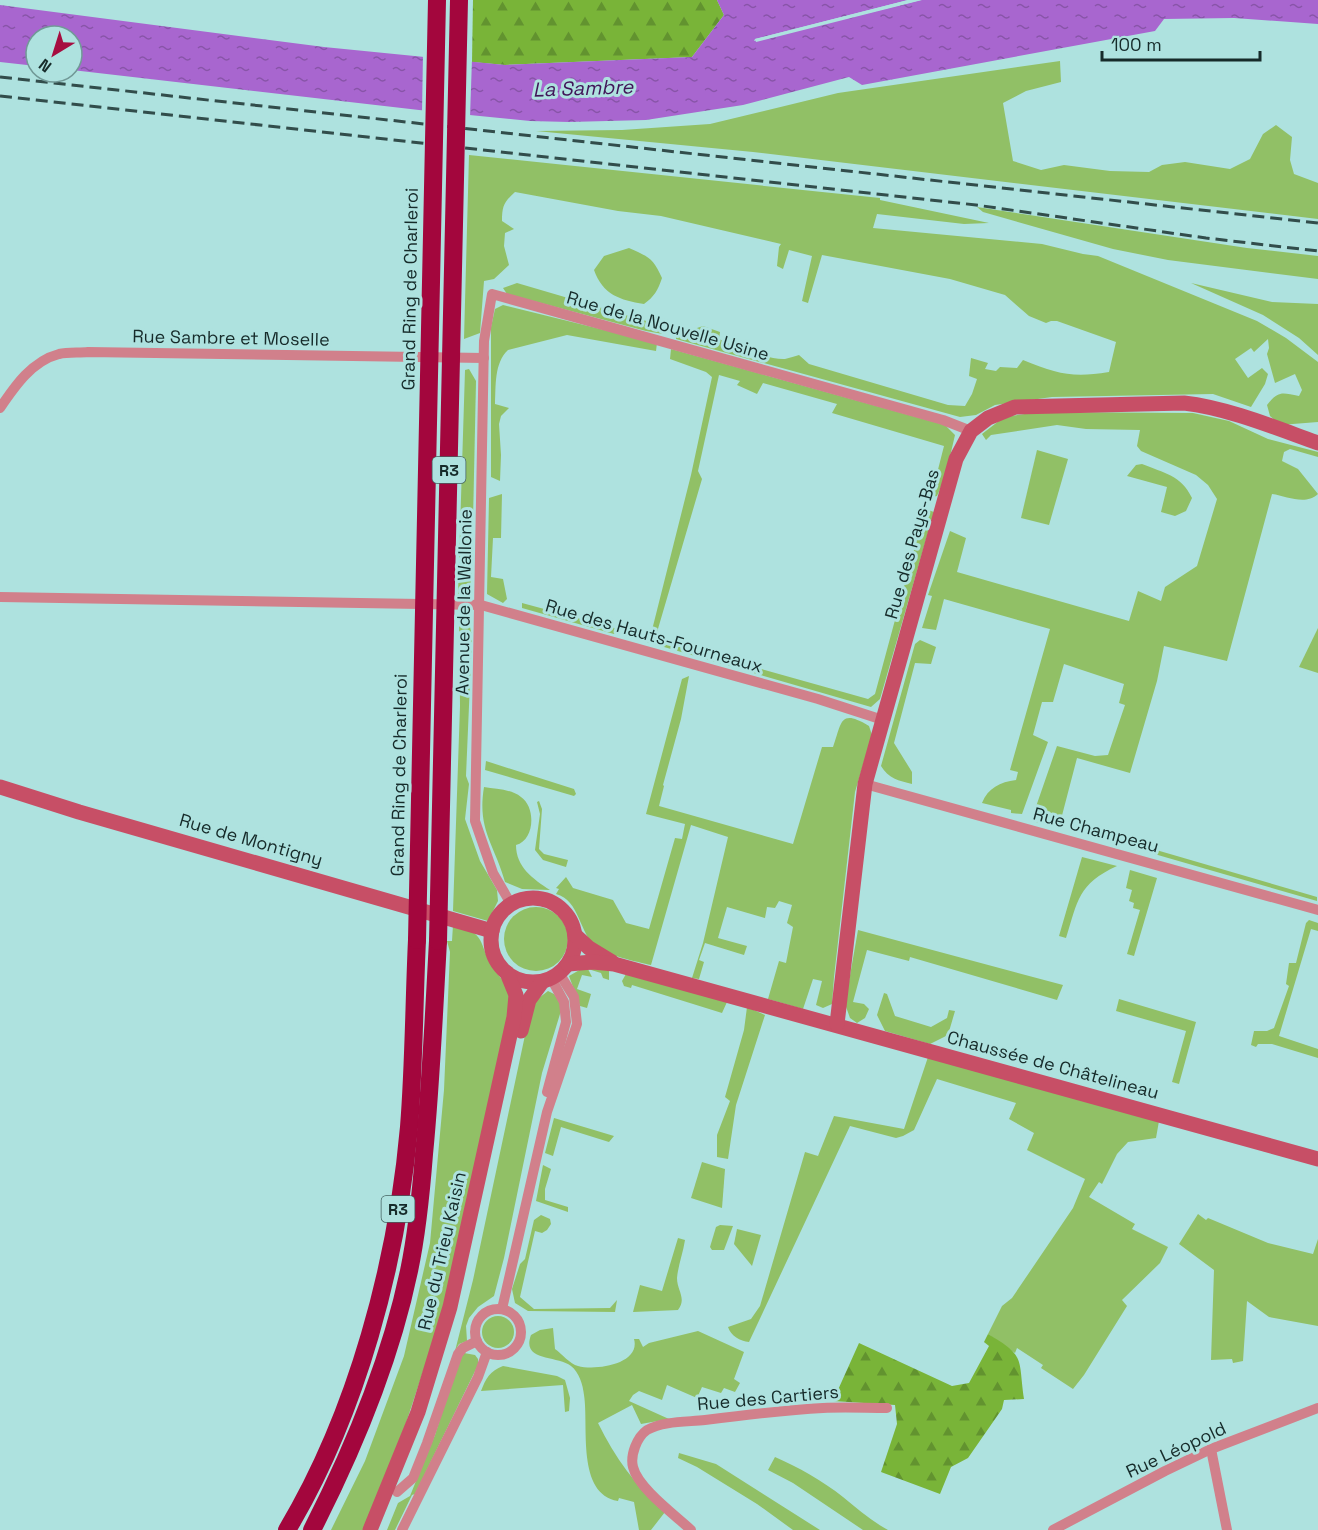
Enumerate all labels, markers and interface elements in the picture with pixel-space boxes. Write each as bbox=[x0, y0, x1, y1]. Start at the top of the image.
north arrow bbox=[24, 24, 84, 84]
scale bar bbox=[1102, 24, 1260, 62]
text: 100 m bbox=[1111, 33, 1162, 56]
text: N bbox=[34, 54, 56, 77]
water label: La Sambre bbox=[532, 73, 635, 103]
street label: Grand Ring de Charleroi bbox=[396, 188, 423, 390]
street label: Rue de la Nouvelle Usine bbox=[564, 286, 772, 365]
street label: Rue Sambre et Moselle bbox=[132, 324, 330, 351]
road number: R3 bbox=[432, 457, 466, 483]
street label: Rue des Pays-Bas bbox=[879, 466, 944, 622]
street label: Avenue de la Wallonie bbox=[450, 509, 477, 695]
street label: Rue des Hauts-Fourneaux bbox=[543, 593, 765, 678]
street label: Grand Ring de Charleroi bbox=[385, 674, 412, 876]
street label: Rue Champeau bbox=[1031, 802, 1162, 857]
street label: Rue de Montigny bbox=[177, 808, 326, 871]
street label: Chaussée de Châtelineau bbox=[945, 1025, 1161, 1104]
street label: Rue du Trieu Kaisin bbox=[412, 1169, 471, 1332]
road number: R3 bbox=[382, 1196, 414, 1222]
street label: Rue des Cartiers bbox=[696, 1380, 840, 1415]
street label: Rue Léopold bbox=[1122, 1416, 1230, 1483]

